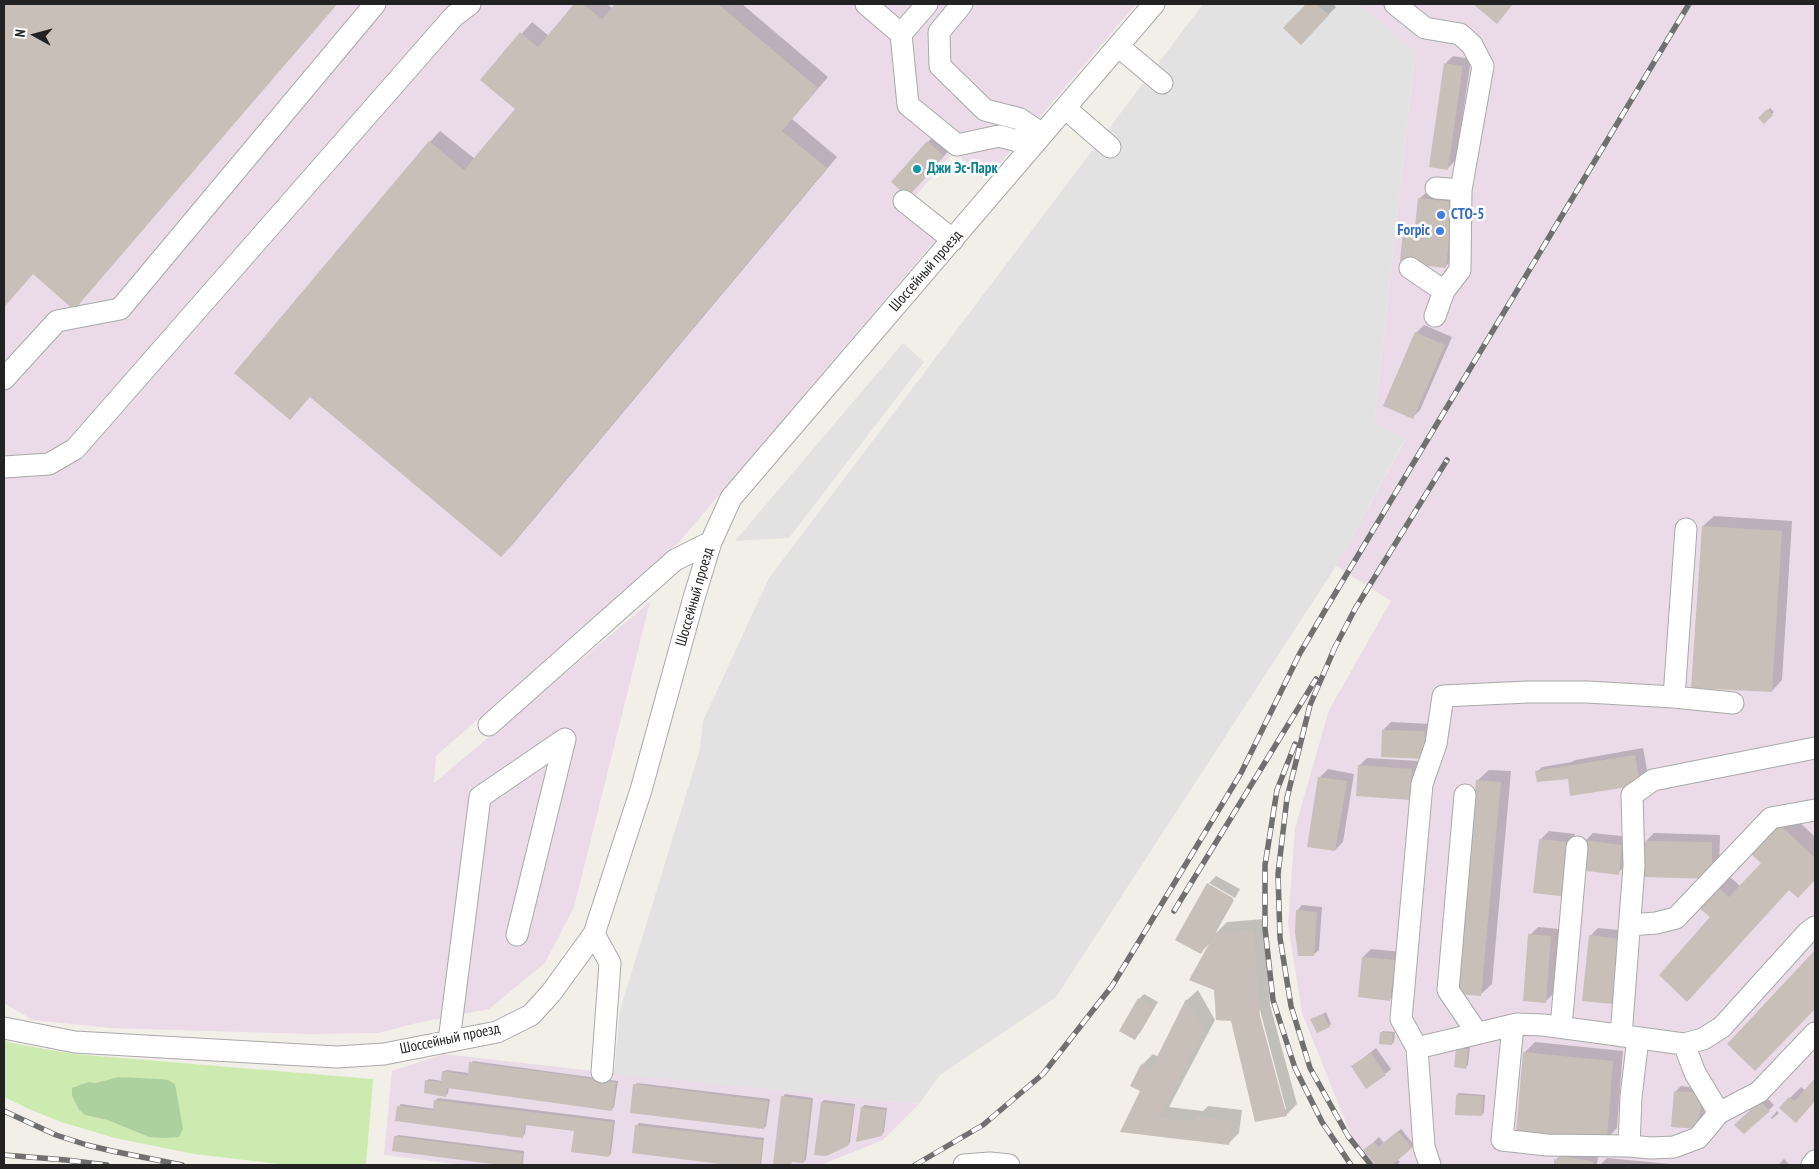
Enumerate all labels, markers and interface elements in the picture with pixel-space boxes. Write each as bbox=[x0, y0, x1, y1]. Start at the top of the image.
north arrow bbox=[10, 10, 60, 60]
text: N bbox=[11, 28, 30, 38]
place label: Джи Эс-Парк bbox=[927, 160, 998, 178]
marker: Джи Эс-Парк bbox=[911, 163, 923, 175]
place label: СТО-5 bbox=[1451, 206, 1484, 224]
marker: СТО-5 bbox=[1435, 209, 1447, 221]
place label: Forpic bbox=[1397, 222, 1430, 240]
marker: Forpic bbox=[1434, 225, 1446, 237]
street label: Шоссейный проезд bbox=[886, 227, 966, 315]
street label: Шоссейный проезд bbox=[672, 546, 718, 648]
street label: Шоссейный проезд bbox=[398, 1020, 502, 1058]

